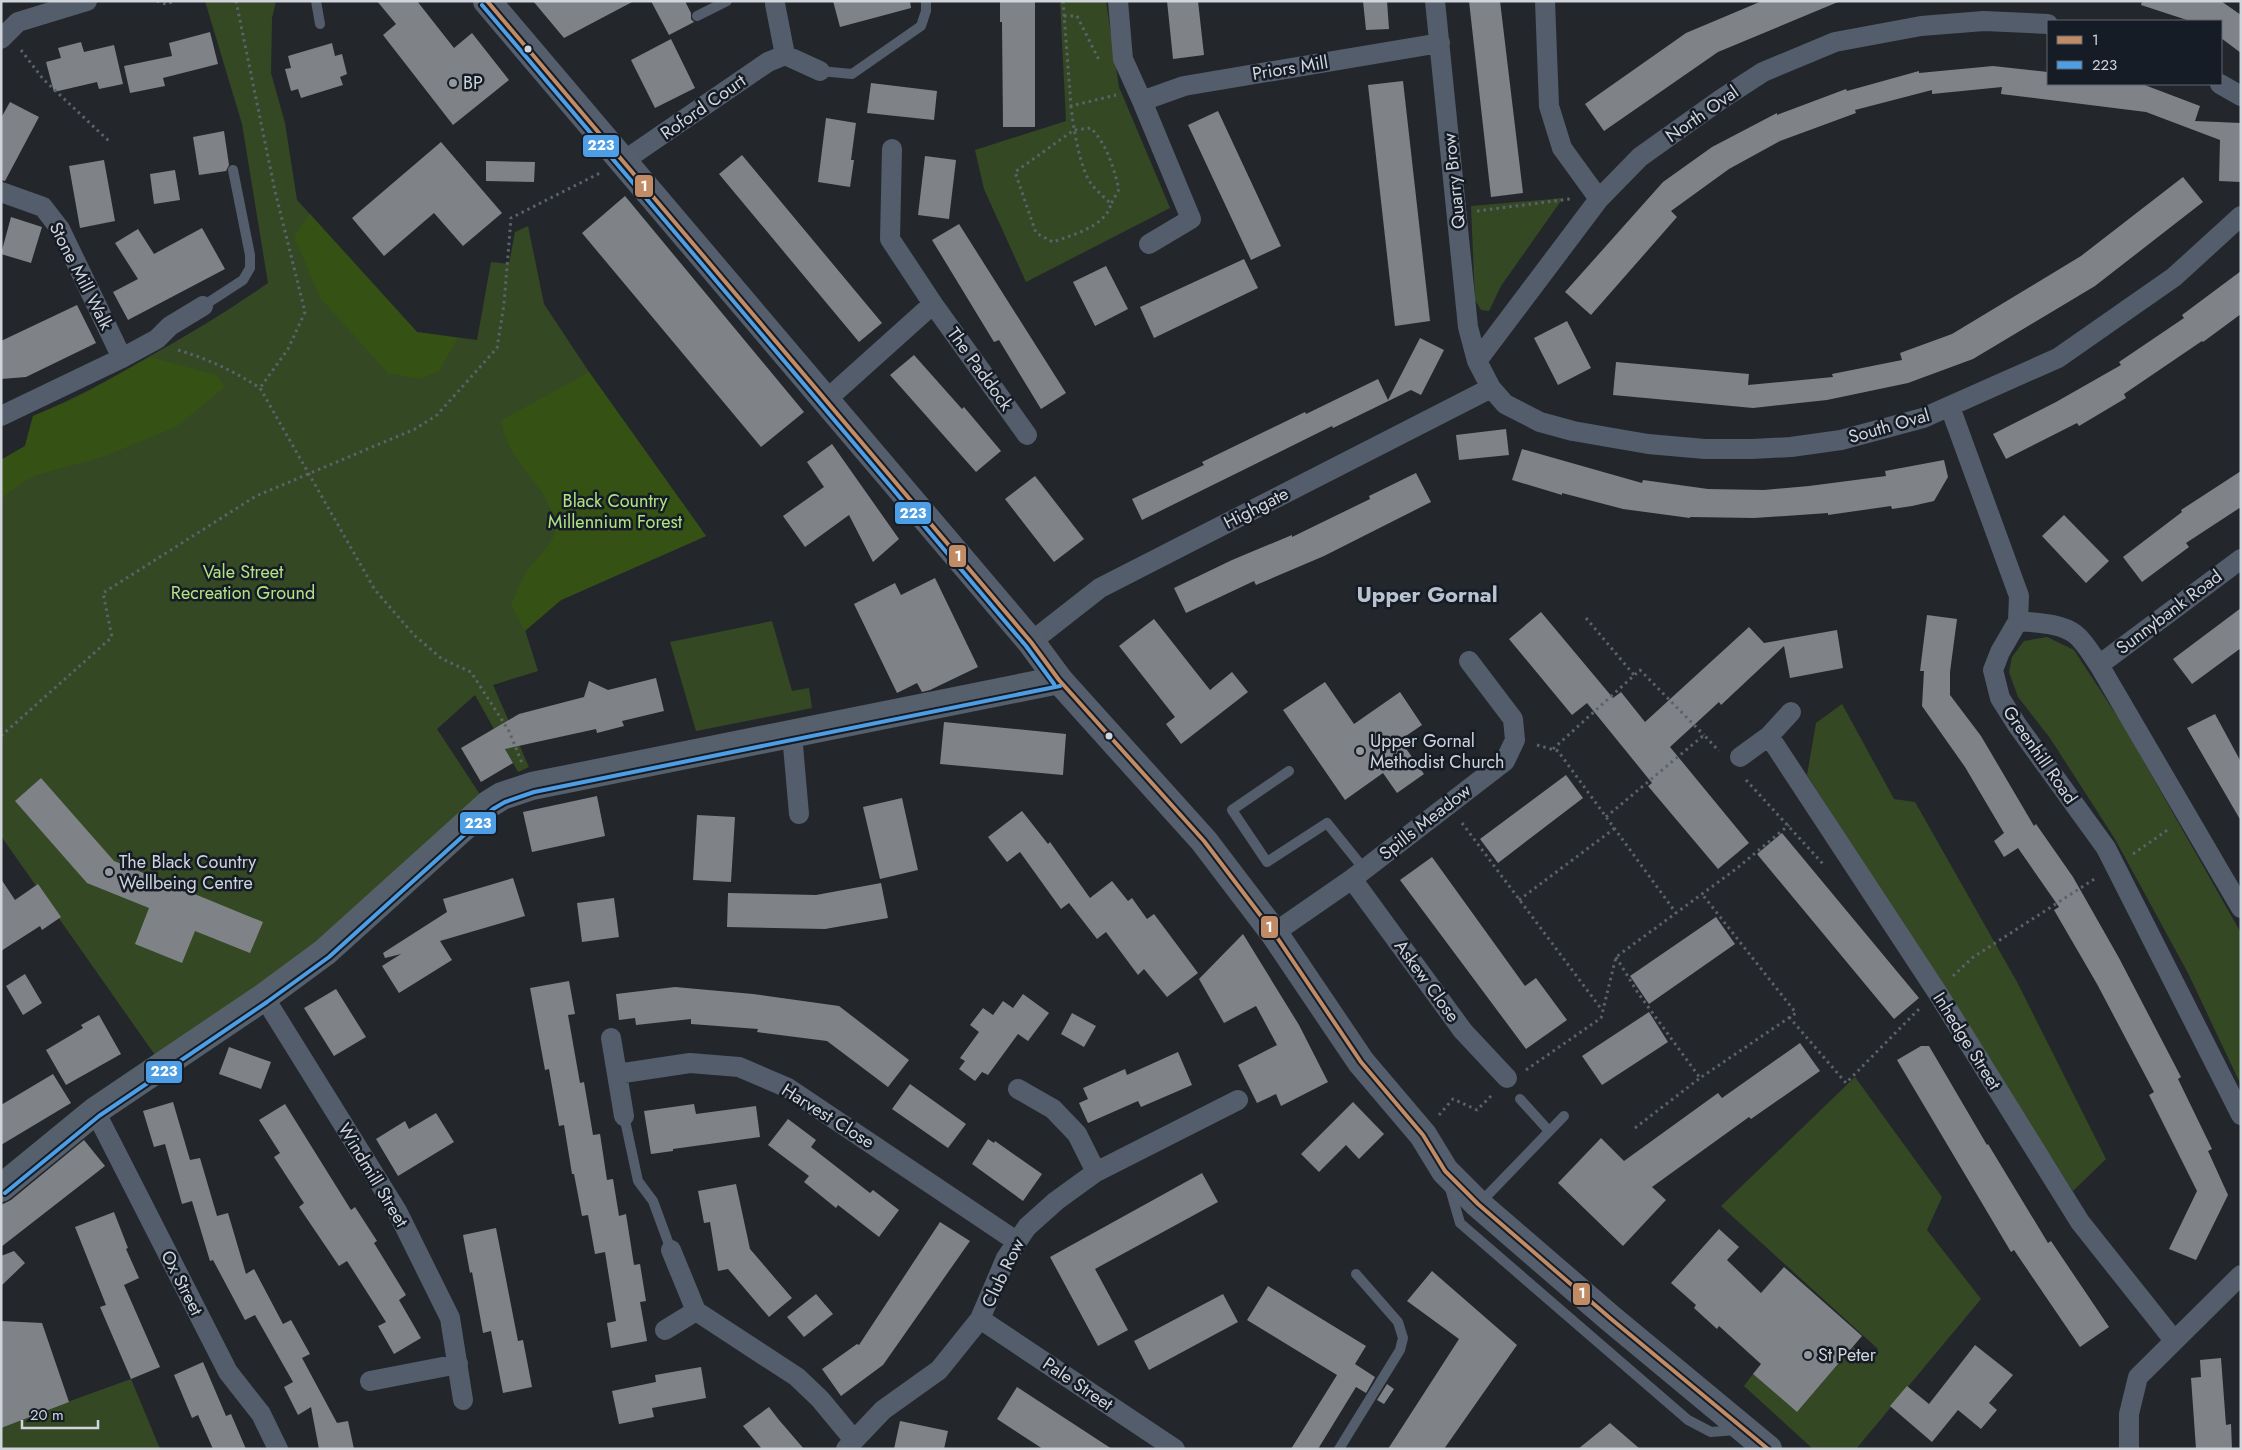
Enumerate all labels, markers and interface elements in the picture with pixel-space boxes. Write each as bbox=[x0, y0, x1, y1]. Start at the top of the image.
legend bbox=[2047, 20, 2222, 85]
text: 1 bbox=[2092, 29, 2099, 51]
unlabelled marker bbox=[523, 44, 533, 54]
street label: Priors Mill bbox=[1250, 49, 1330, 87]
text: 223 bbox=[2092, 54, 2117, 76]
street label: Roford Court bbox=[655, 68, 751, 146]
place label: BP bbox=[463, 70, 483, 96]
marker: BP bbox=[447, 77, 459, 89]
street label: North Oval bbox=[1660, 79, 1744, 149]
street label: Quarry Brow bbox=[1436, 131, 1472, 230]
line badge: 223 bbox=[582, 134, 620, 158]
text: 223 bbox=[587, 135, 615, 155]
line badge: 1 bbox=[634, 174, 654, 198]
text: 1 bbox=[640, 176, 648, 196]
street label: Stone Mill Walk bbox=[43, 218, 119, 334]
street label: The Paddock bbox=[941, 322, 1019, 416]
street label: South Oval bbox=[1845, 402, 1933, 450]
street label: Highgate bbox=[1219, 481, 1293, 535]
park label: Black Country Millennium Forest bbox=[548, 488, 683, 535]
line badge: 223 bbox=[894, 501, 932, 525]
text: 223 bbox=[899, 503, 927, 523]
line badge: 1 bbox=[948, 544, 967, 568]
text: 1 bbox=[954, 546, 962, 566]
park label: Vale Street Recreation Ground bbox=[171, 559, 315, 606]
street label: Sunnybank Road bbox=[2111, 564, 2227, 660]
district label: Upper Gornal bbox=[1356, 578, 1498, 610]
street label: Greenhill Road bbox=[1997, 701, 2083, 809]
place label: Upper Gornal Methodist Church bbox=[1370, 728, 1505, 775]
unlabelled marker bbox=[1104, 731, 1114, 741]
marker: Upper Gornal Methodist Church bbox=[1354, 745, 1366, 757]
street label: Spills Meadow bbox=[1374, 777, 1477, 866]
line badge: 223 bbox=[459, 811, 497, 835]
text: 223 bbox=[464, 813, 492, 833]
place label: The Black Country Wellbeing Centre bbox=[119, 849, 256, 896]
marker: The Black Country Wellbeing Centre bbox=[103, 866, 115, 878]
line badge: 1 bbox=[1260, 915, 1279, 939]
text: 1 bbox=[1265, 917, 1273, 937]
street label: Askew Close bbox=[1388, 934, 1466, 1028]
street label: Inhedge Street bbox=[1927, 987, 2008, 1095]
line badge: 223 bbox=[145, 1060, 183, 1084]
text: 223 bbox=[150, 1061, 178, 1081]
street label: Harvest Close bbox=[777, 1077, 879, 1155]
street label: Windmill Street bbox=[332, 1118, 415, 1233]
street label: Club Row bbox=[975, 1234, 1031, 1312]
street label: Ox Street bbox=[154, 1246, 210, 1321]
line badge: 1 bbox=[1572, 1282, 1591, 1306]
text: 1 bbox=[1578, 1283, 1586, 1303]
place label: St Peter bbox=[1818, 1342, 1877, 1368]
marker: St Peter bbox=[1802, 1349, 1814, 1361]
street label: Pale Street bbox=[1038, 1351, 1119, 1417]
scale bar bbox=[22, 1398, 99, 1430]
text: 20 m bbox=[30, 1404, 64, 1426]

